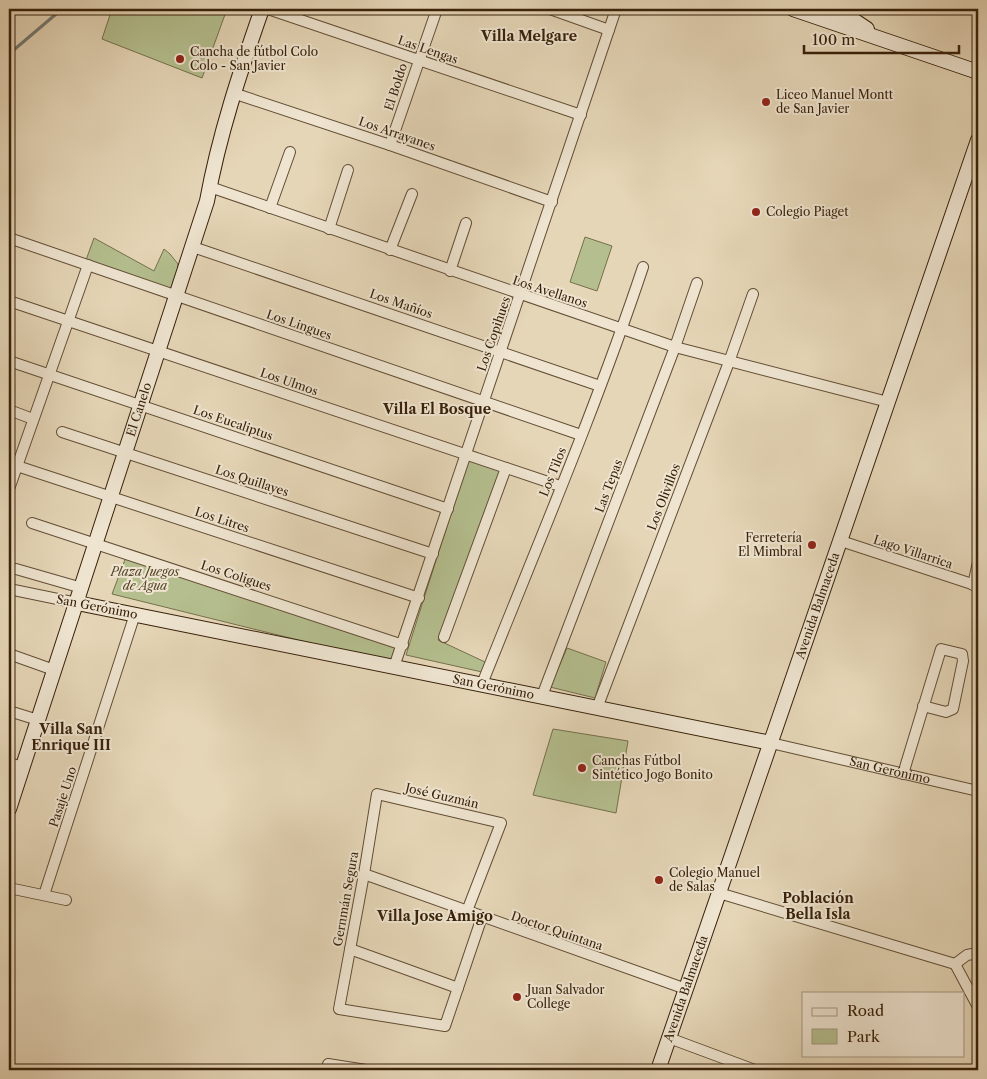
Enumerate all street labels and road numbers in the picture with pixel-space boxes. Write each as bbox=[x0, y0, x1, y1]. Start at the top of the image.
street label: Las Lengas bbox=[396, 32, 460, 67]
street label: El Boldo bbox=[381, 61, 410, 112]
street label: Los Arrayanes bbox=[357, 113, 438, 154]
street label: Los Avellanos bbox=[511, 272, 589, 311]
street label: Los Mañíos bbox=[368, 286, 435, 321]
street label: Los Copihues bbox=[474, 294, 513, 373]
street label: Los Lingues bbox=[264, 306, 334, 343]
street label: Los Ulmos bbox=[258, 365, 320, 398]
street label: El Canelo bbox=[123, 381, 154, 438]
street label: Los Eucaliptus bbox=[191, 402, 275, 443]
street label: Los Tilos bbox=[536, 445, 569, 499]
street label: Las Tepas bbox=[592, 457, 626, 515]
street label: Los Olivillos bbox=[644, 461, 683, 532]
street label: Los Quillayes bbox=[214, 462, 291, 499]
street label: Los Litres bbox=[193, 504, 251, 535]
street label: Lago Villarrica bbox=[872, 532, 955, 572]
street label: Avenida Balmaceda bbox=[792, 550, 843, 662]
street label: Los Coligues bbox=[199, 557, 273, 594]
street label: San Gerónimo bbox=[55, 591, 139, 622]
street label: San Gerónimo bbox=[452, 671, 536, 702]
street label: San Gerónimo bbox=[848, 753, 932, 787]
street label: Pasaje Uno bbox=[46, 765, 79, 829]
street label: José Guzmán bbox=[402, 779, 481, 811]
street label: Gernmán Segura bbox=[330, 850, 361, 948]
street label: Doctor Quintana bbox=[509, 908, 606, 953]
street label: Avenida Balmaceda bbox=[660, 933, 711, 1045]

